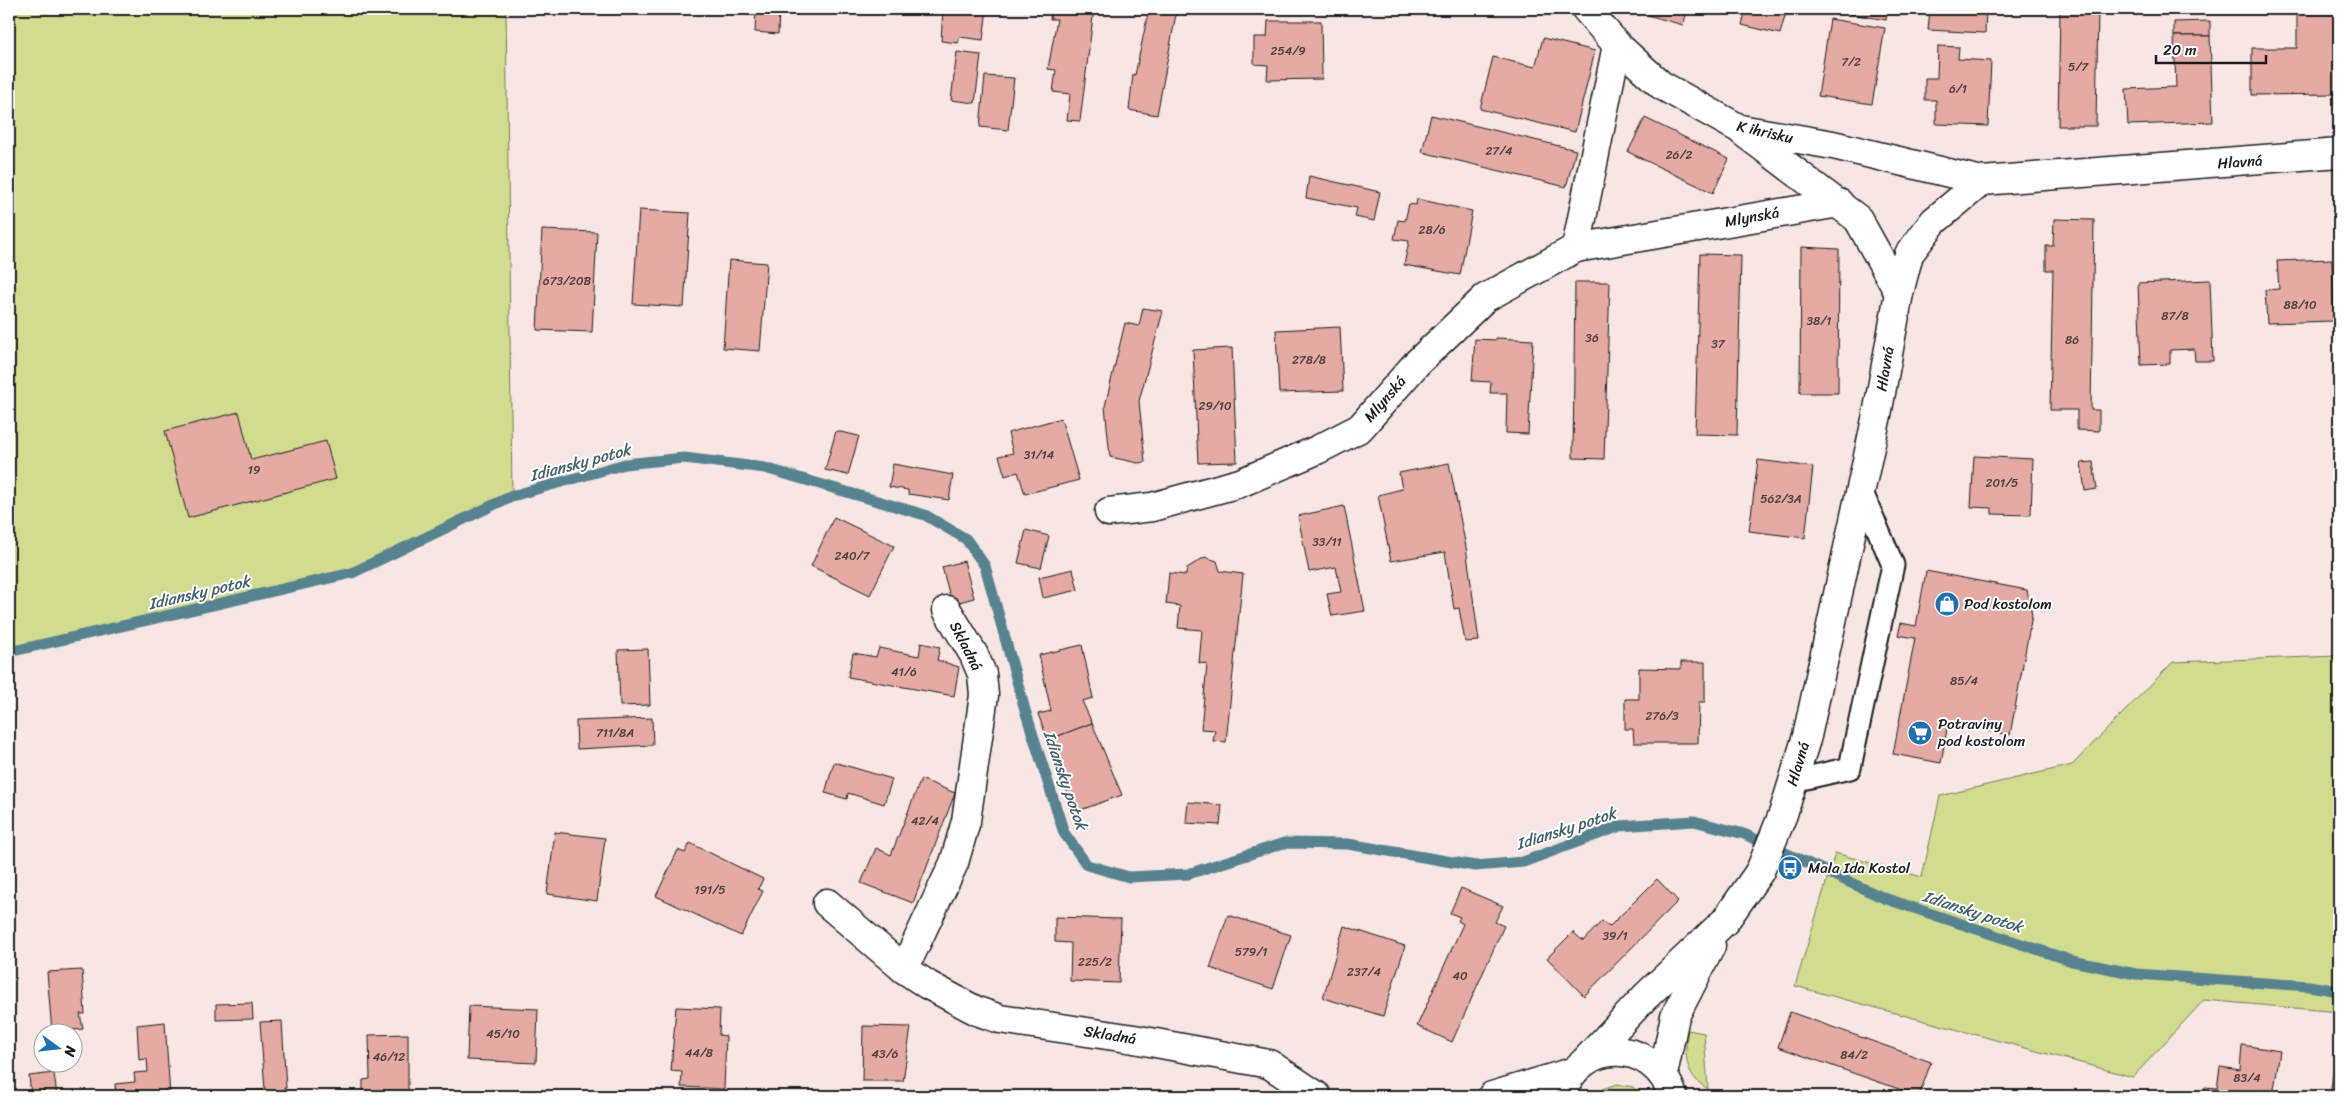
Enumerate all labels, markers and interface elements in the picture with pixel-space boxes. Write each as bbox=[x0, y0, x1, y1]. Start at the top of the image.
scale bar bbox=[2156, 32, 2266, 64]
text: 20 m bbox=[2163, 37, 2197, 63]
house number: 254/9 bbox=[1270, 40, 1306, 62]
house number: 7/2 bbox=[1841, 51, 1861, 73]
house number: 5/7 bbox=[2068, 56, 2089, 78]
house number: 6/1 bbox=[1949, 78, 1967, 100]
street label: K ihrisku bbox=[1734, 113, 1796, 151]
house number: 27/4 bbox=[1485, 140, 1513, 162]
house number: 26/2 bbox=[1666, 144, 1692, 166]
street label: Hlavná bbox=[2217, 147, 2264, 177]
street label: Mlynská bbox=[1723, 199, 1782, 235]
house number: 28/6 bbox=[1419, 219, 1446, 241]
house number: 673/20B bbox=[543, 270, 592, 292]
house number: 88/10 bbox=[2283, 294, 2317, 316]
house number: 87/8 bbox=[2161, 305, 2189, 327]
house number: 38/1 bbox=[1807, 310, 1831, 332]
house number: 36 bbox=[1585, 327, 1599, 349]
house number: 86 bbox=[2065, 329, 2079, 351]
house number: 37 bbox=[1711, 333, 1726, 355]
street label: Hlavná bbox=[1868, 344, 1902, 393]
house number: 278/8 bbox=[1292, 349, 1326, 371]
street label: Mlynská bbox=[1357, 369, 1413, 428]
house number: 29/10 bbox=[1199, 395, 1232, 417]
water label: Idiansky potok bbox=[525, 434, 636, 490]
house number: 31/14 bbox=[1024, 444, 1055, 466]
house number: 19 bbox=[248, 459, 260, 481]
house number: 201/5 bbox=[1986, 472, 2018, 494]
house number: 562/3A bbox=[1760, 488, 1802, 510]
house number: 33/11 bbox=[1312, 531, 1342, 553]
house number: 240/7 bbox=[835, 545, 871, 567]
water label: Idiansky potok bbox=[144, 566, 255, 618]
shop icon: Pod kostolom bbox=[1934, 591, 1960, 617]
place label: Pod kostolom bbox=[1964, 591, 2052, 617]
street label: Skladná bbox=[942, 617, 990, 676]
house number: 41/6 bbox=[891, 661, 917, 683]
house number: 85/4 bbox=[1950, 670, 1979, 692]
house number: 276/3 bbox=[1645, 705, 1679, 727]
place label: Potraviny pod kostolom bbox=[1937, 711, 2026, 754]
supermarket icon: Potraviny pod kostolom bbox=[1907, 720, 1933, 746]
house number: 711/8A bbox=[596, 722, 634, 744]
water label: Idiansky potok bbox=[1035, 726, 1097, 836]
street label: Hlavná bbox=[1779, 738, 1817, 789]
water label: Idiansky potok bbox=[1511, 798, 1622, 859]
house number: 42/4 bbox=[911, 810, 939, 832]
bus stop icon: Mala Ida Kostol bbox=[1777, 855, 1803, 881]
place label: Mala Ida Kostol bbox=[1808, 855, 1911, 881]
house number: 191/5 bbox=[695, 879, 725, 901]
water label: Idiansky potok bbox=[1918, 881, 2029, 942]
house number: 39/1 bbox=[1602, 925, 1628, 947]
house number: 579/1 bbox=[1235, 941, 1267, 963]
house number: 225/2 bbox=[1078, 951, 1112, 973]
house number: 237/4 bbox=[1347, 961, 1381, 983]
house number: 40 bbox=[1452, 965, 1468, 987]
street label: Skladná bbox=[1082, 1018, 1139, 1052]
north arrow bbox=[32, 1022, 82, 1072]
house number: 45/10 bbox=[486, 1023, 520, 1045]
text: N bbox=[57, 1042, 84, 1059]
house number: 44/8 bbox=[685, 1042, 713, 1064]
house number: 43/6 bbox=[872, 1043, 899, 1065]
house number: 84/2 bbox=[1840, 1044, 1868, 1066]
house number: 46/12 bbox=[373, 1046, 405, 1068]
house number: 83/4 bbox=[2233, 1067, 2261, 1089]

